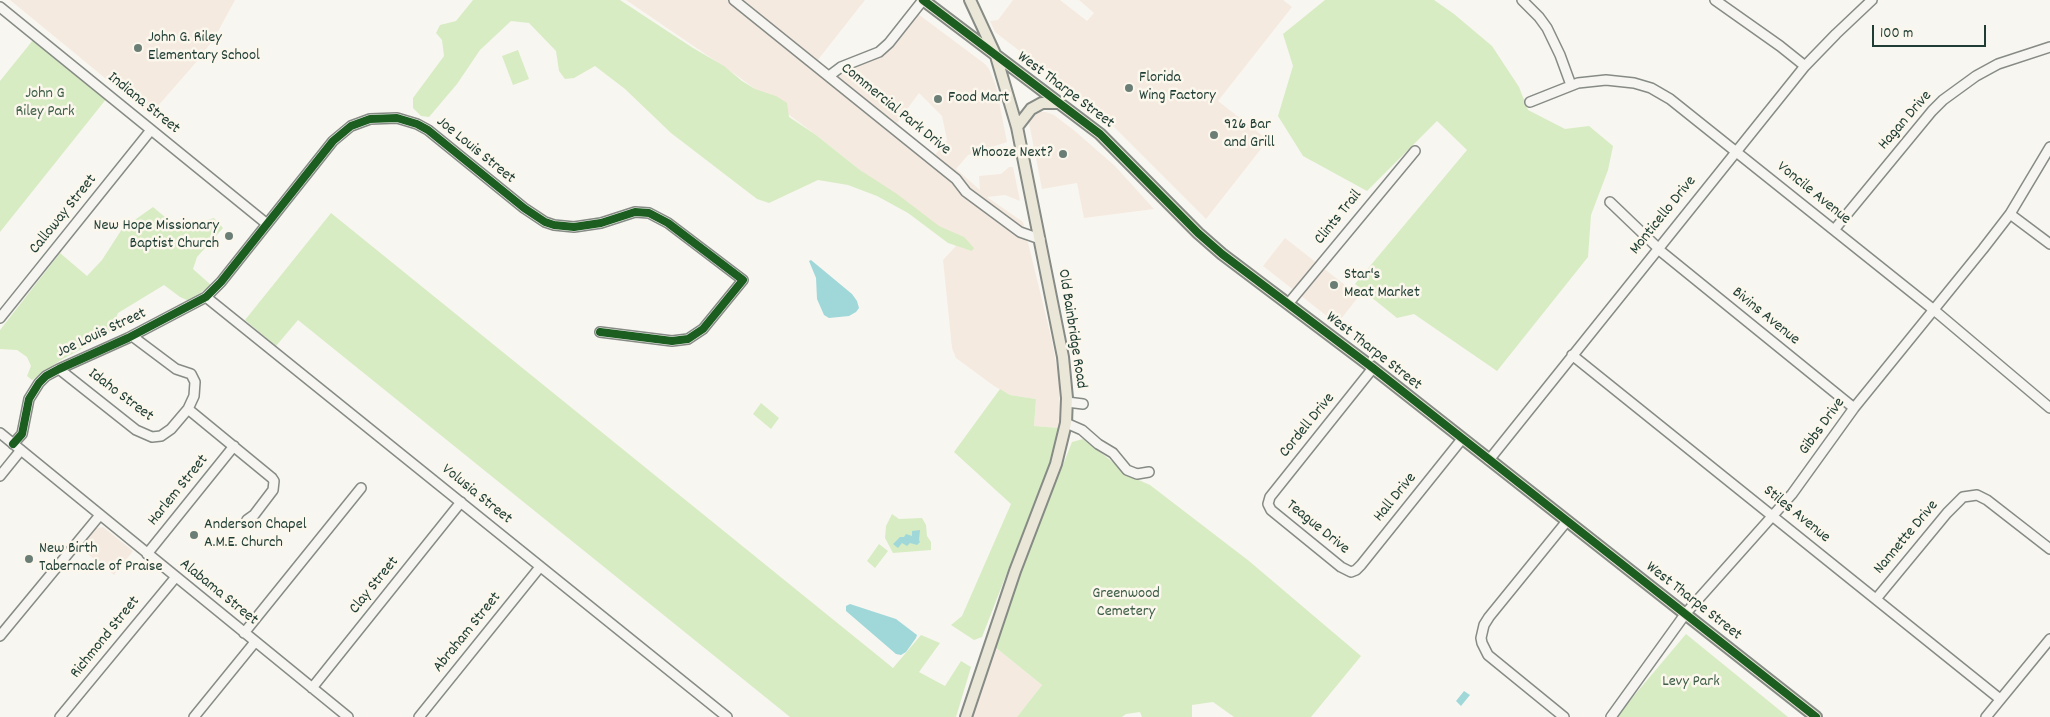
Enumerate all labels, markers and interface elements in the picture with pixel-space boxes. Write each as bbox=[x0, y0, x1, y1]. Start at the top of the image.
scale bar bbox=[1875, 15, 1989, 47]
text: 100 m bbox=[1880, 23, 1913, 45]
place label: John G. Riley Elementary School bbox=[148, 29, 260, 67]
marker: John G. Riley Elementary School bbox=[132, 42, 144, 54]
street label: West Tharpe Street bbox=[1013, 48, 1117, 134]
street label: Commercial Park Drive bbox=[836, 60, 954, 160]
street label: Indiana Street bbox=[103, 69, 183, 139]
place label: Florida Wing Factory bbox=[1139, 69, 1216, 107]
marker: Florida Wing Factory bbox=[1123, 82, 1135, 94]
park label: John G Riley Park bbox=[16, 85, 74, 123]
street label: Hagan Drive bbox=[1875, 87, 1937, 155]
place label: Food Mart bbox=[948, 89, 1009, 109]
marker: Food Mart bbox=[932, 93, 944, 105]
street label: Joe Louis Street bbox=[431, 113, 519, 189]
place label: 926 Bar and Grill bbox=[1224, 116, 1275, 154]
marker: 926 Bar and Grill bbox=[1208, 129, 1220, 141]
place label: Whooze Next? bbox=[972, 144, 1053, 164]
marker: Whooze Next? bbox=[1057, 148, 1069, 160]
street label: Voncile Avenue bbox=[1772, 158, 1854, 230]
street label: Calloway Street bbox=[26, 171, 102, 259]
street label: Monticello Drive bbox=[1627, 173, 1701, 259]
street label: Clints Trail bbox=[1311, 187, 1367, 249]
place label: New Hope Missionary Baptist Church bbox=[94, 217, 219, 255]
marker: New Hope Missionary Baptist Church bbox=[223, 230, 235, 242]
place label: Star's Meat Market bbox=[1344, 266, 1420, 304]
street label: Old Bainbridge Road bbox=[1052, 268, 1090, 390]
marker: Star's Meat Market bbox=[1328, 279, 1340, 291]
street label: Bivins Avenue bbox=[1727, 284, 1803, 350]
street label: Joe Louis Street bbox=[54, 305, 150, 363]
street label: West Tharpe Street bbox=[1321, 309, 1425, 395]
street label: Idaho Street bbox=[83, 365, 157, 427]
street label: Cordell Drive bbox=[1276, 390, 1340, 462]
street label: Gibbs Drive bbox=[1796, 395, 1850, 459]
street label: Harlem Street bbox=[144, 452, 214, 530]
street label: Volusia Street bbox=[437, 461, 515, 529]
street label: Hall Drive bbox=[1370, 469, 1422, 527]
street label: Stiles Avenue bbox=[1759, 482, 1833, 548]
street label: Teague Drive bbox=[1281, 497, 1353, 559]
street label: Nannette Drive bbox=[1871, 497, 1943, 579]
place label: Anderson Chapel A.M.E. Church bbox=[204, 516, 306, 554]
marker: Anderson Chapel A.M.E. Church bbox=[188, 529, 200, 541]
place label: New Birth Tabernacle of Praise bbox=[39, 540, 162, 578]
marker: New Birth Tabernacle of Praise bbox=[23, 553, 35, 565]
street label: Clay Street bbox=[346, 553, 404, 619]
street label: Alabama Street bbox=[175, 555, 261, 631]
street label: West Tharpe Street bbox=[1641, 559, 1745, 645]
park label: Greenwood Cemetery bbox=[1092, 585, 1160, 623]
street label: Abraham Street bbox=[430, 589, 506, 677]
street label: Richmond Street bbox=[67, 593, 145, 683]
park label: Levy Park bbox=[1662, 673, 1720, 693]

